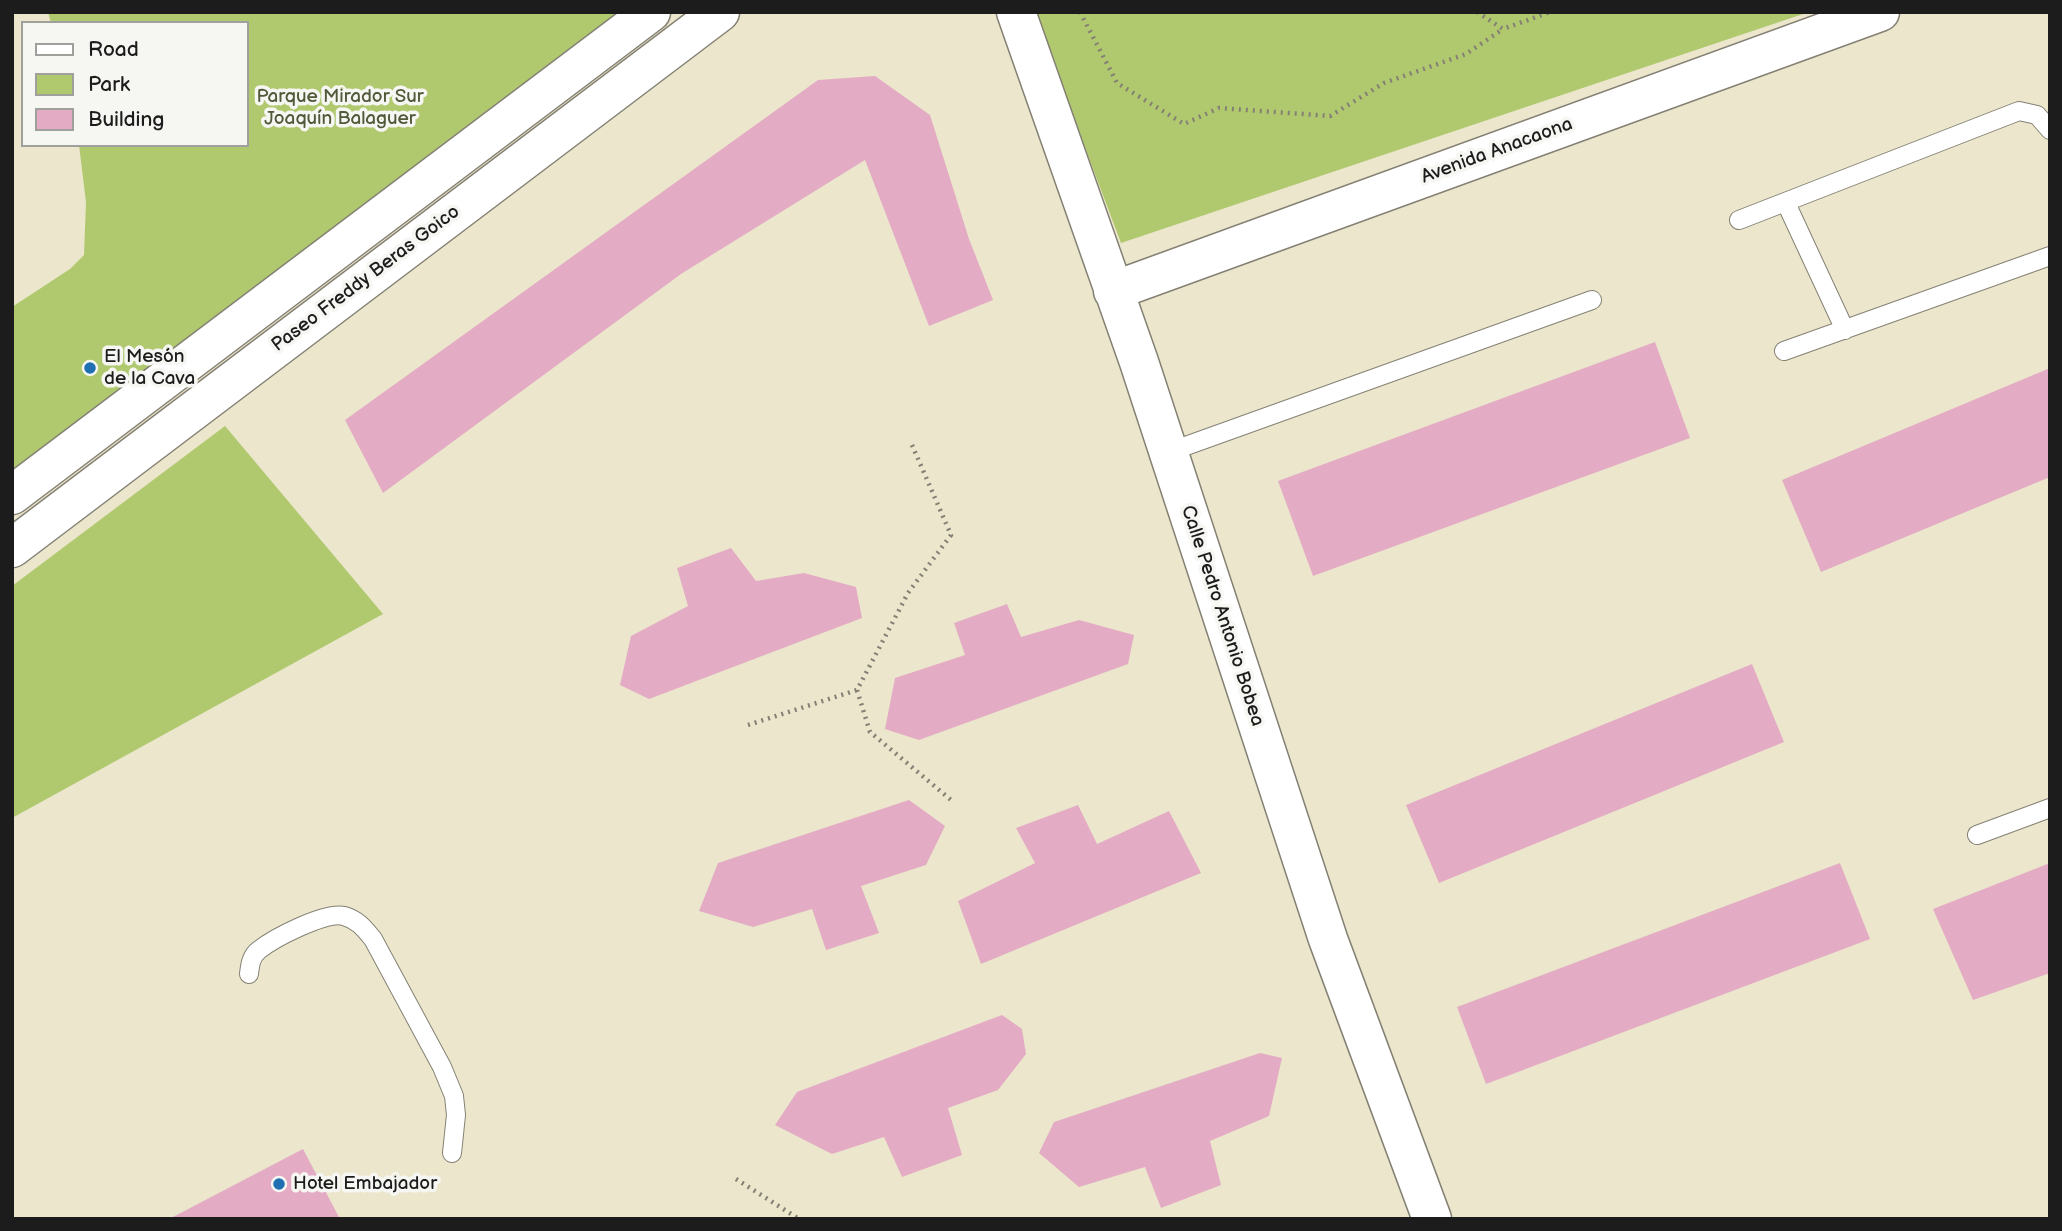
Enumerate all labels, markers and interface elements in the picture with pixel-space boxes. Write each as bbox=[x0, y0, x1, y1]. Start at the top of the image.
legend bbox=[21, 21, 248, 147]
text: Road bbox=[88, 37, 139, 62]
text: Park bbox=[88, 72, 130, 97]
park label: Parque Mirador Sur Joaquín Balaguer bbox=[256, 86, 424, 130]
text: Building bbox=[88, 107, 164, 132]
street label: Avenida Anacaona bbox=[1418, 113, 1576, 189]
street label: Paseo Freddy Beras Goico bbox=[267, 201, 465, 357]
place label: El Mesón de la Cava bbox=[104, 346, 195, 390]
marker: El Mesón de la Cava bbox=[82, 360, 98, 376]
street label: Calle Pedro Antonio Bobea bbox=[1176, 503, 1268, 729]
place label: Hotel Embajador bbox=[293, 1173, 437, 1195]
marker: Hotel Embajador bbox=[271, 1176, 287, 1192]

